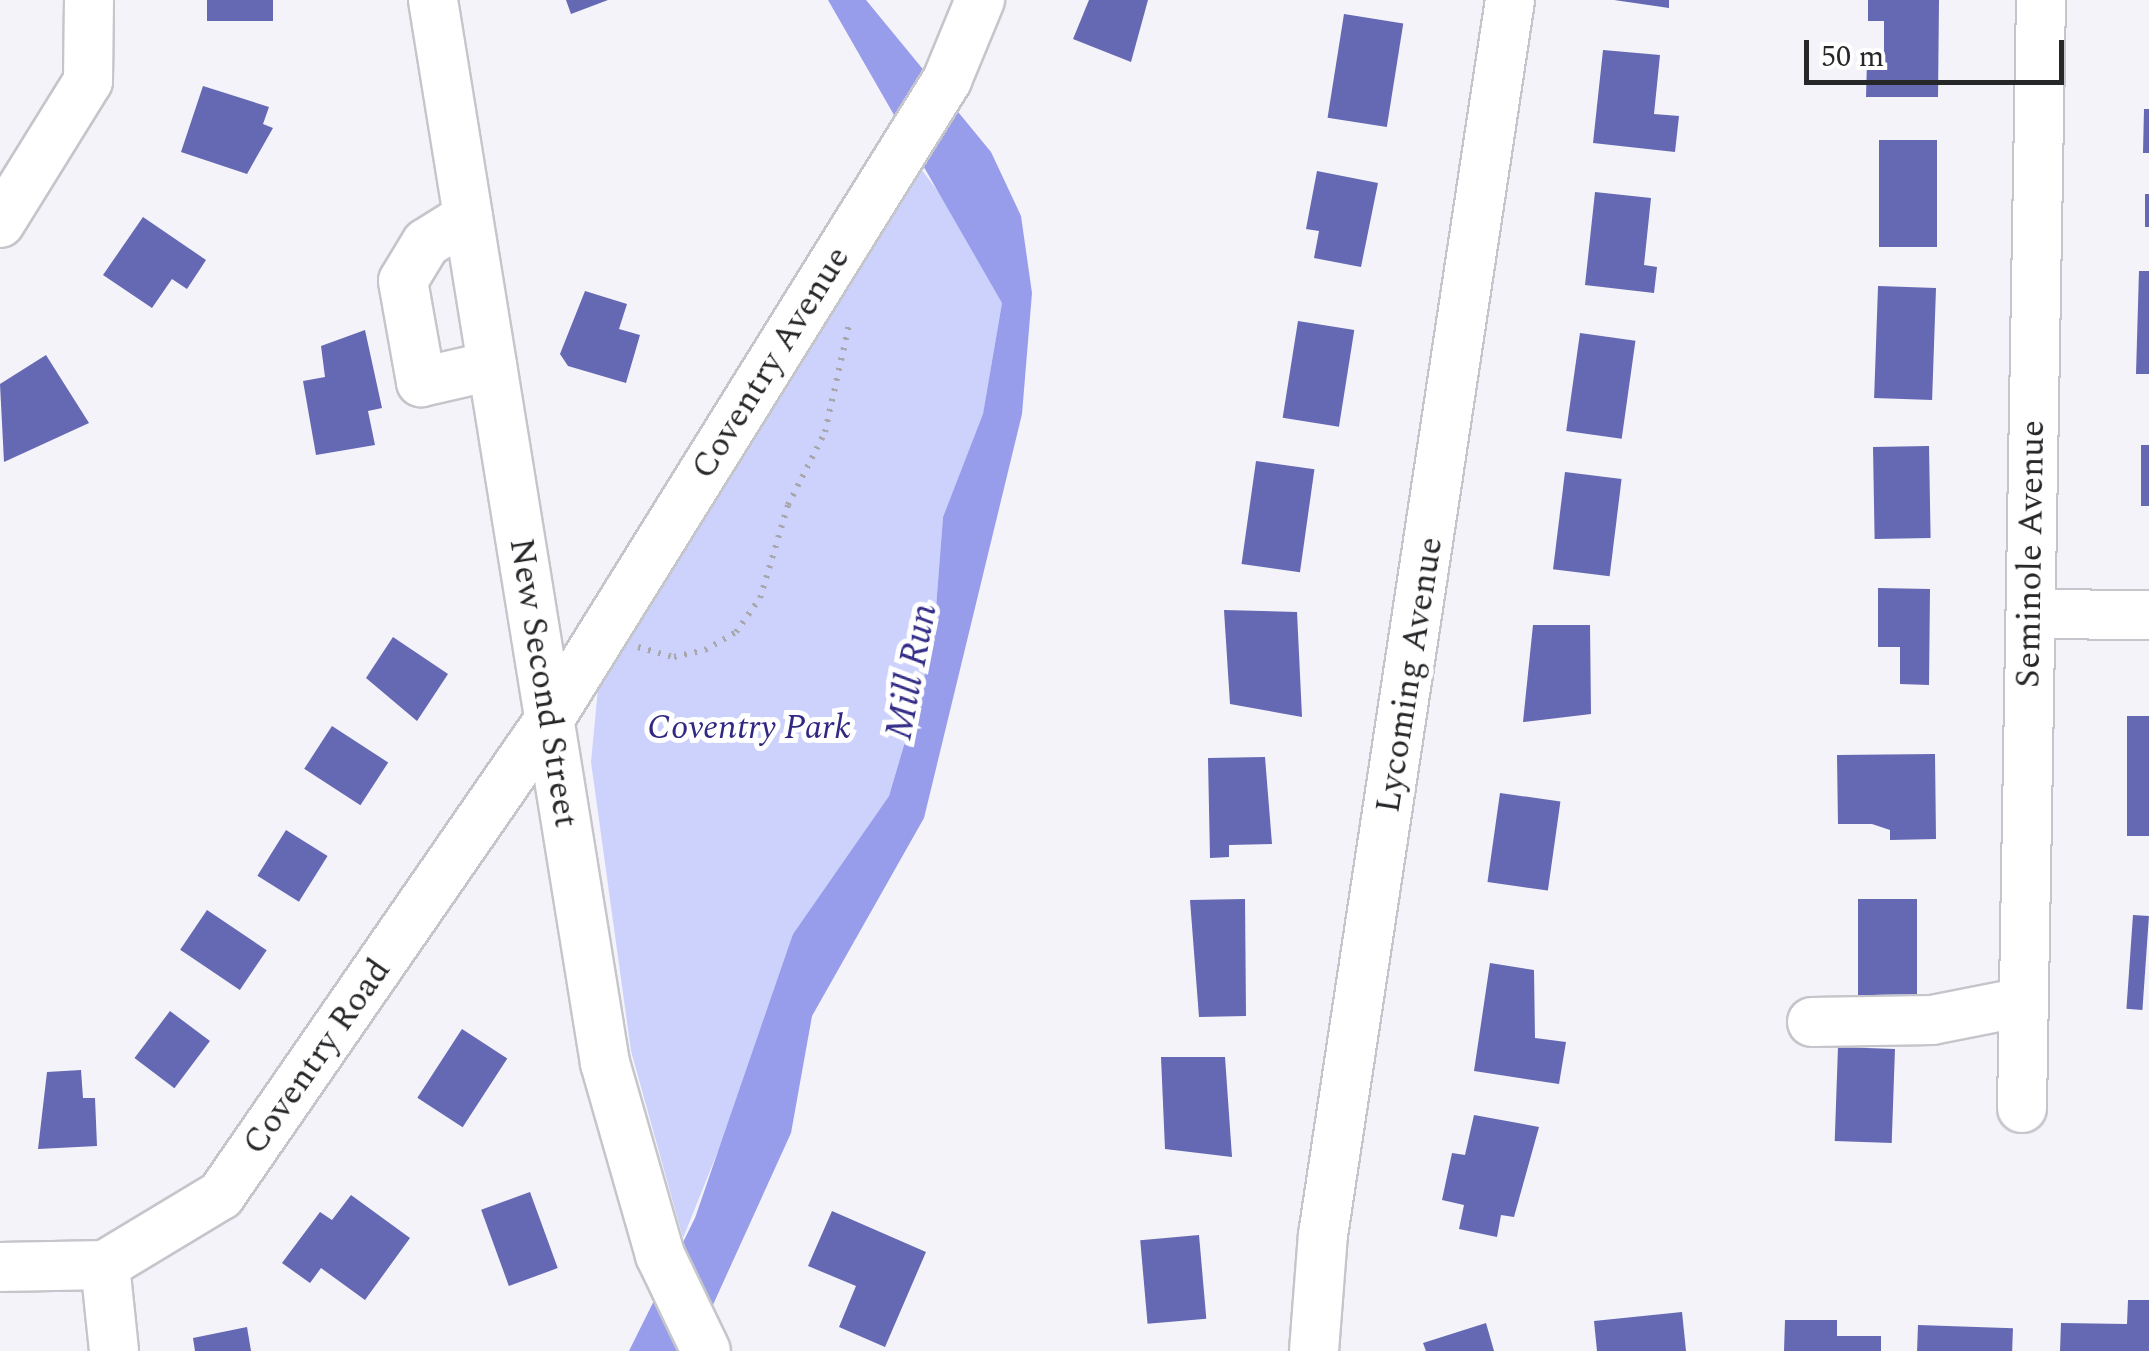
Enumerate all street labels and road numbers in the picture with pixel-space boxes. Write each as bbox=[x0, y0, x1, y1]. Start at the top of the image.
street label: Coventry Avenue bbox=[683, 239, 859, 487]
street label: Seminole Avenue bbox=[2008, 420, 2054, 688]
street label: Lycoming Avenue bbox=[1367, 534, 1453, 816]
street label: New Second Street bbox=[499, 535, 587, 831]
street label: Coventry Road bbox=[234, 951, 400, 1163]

